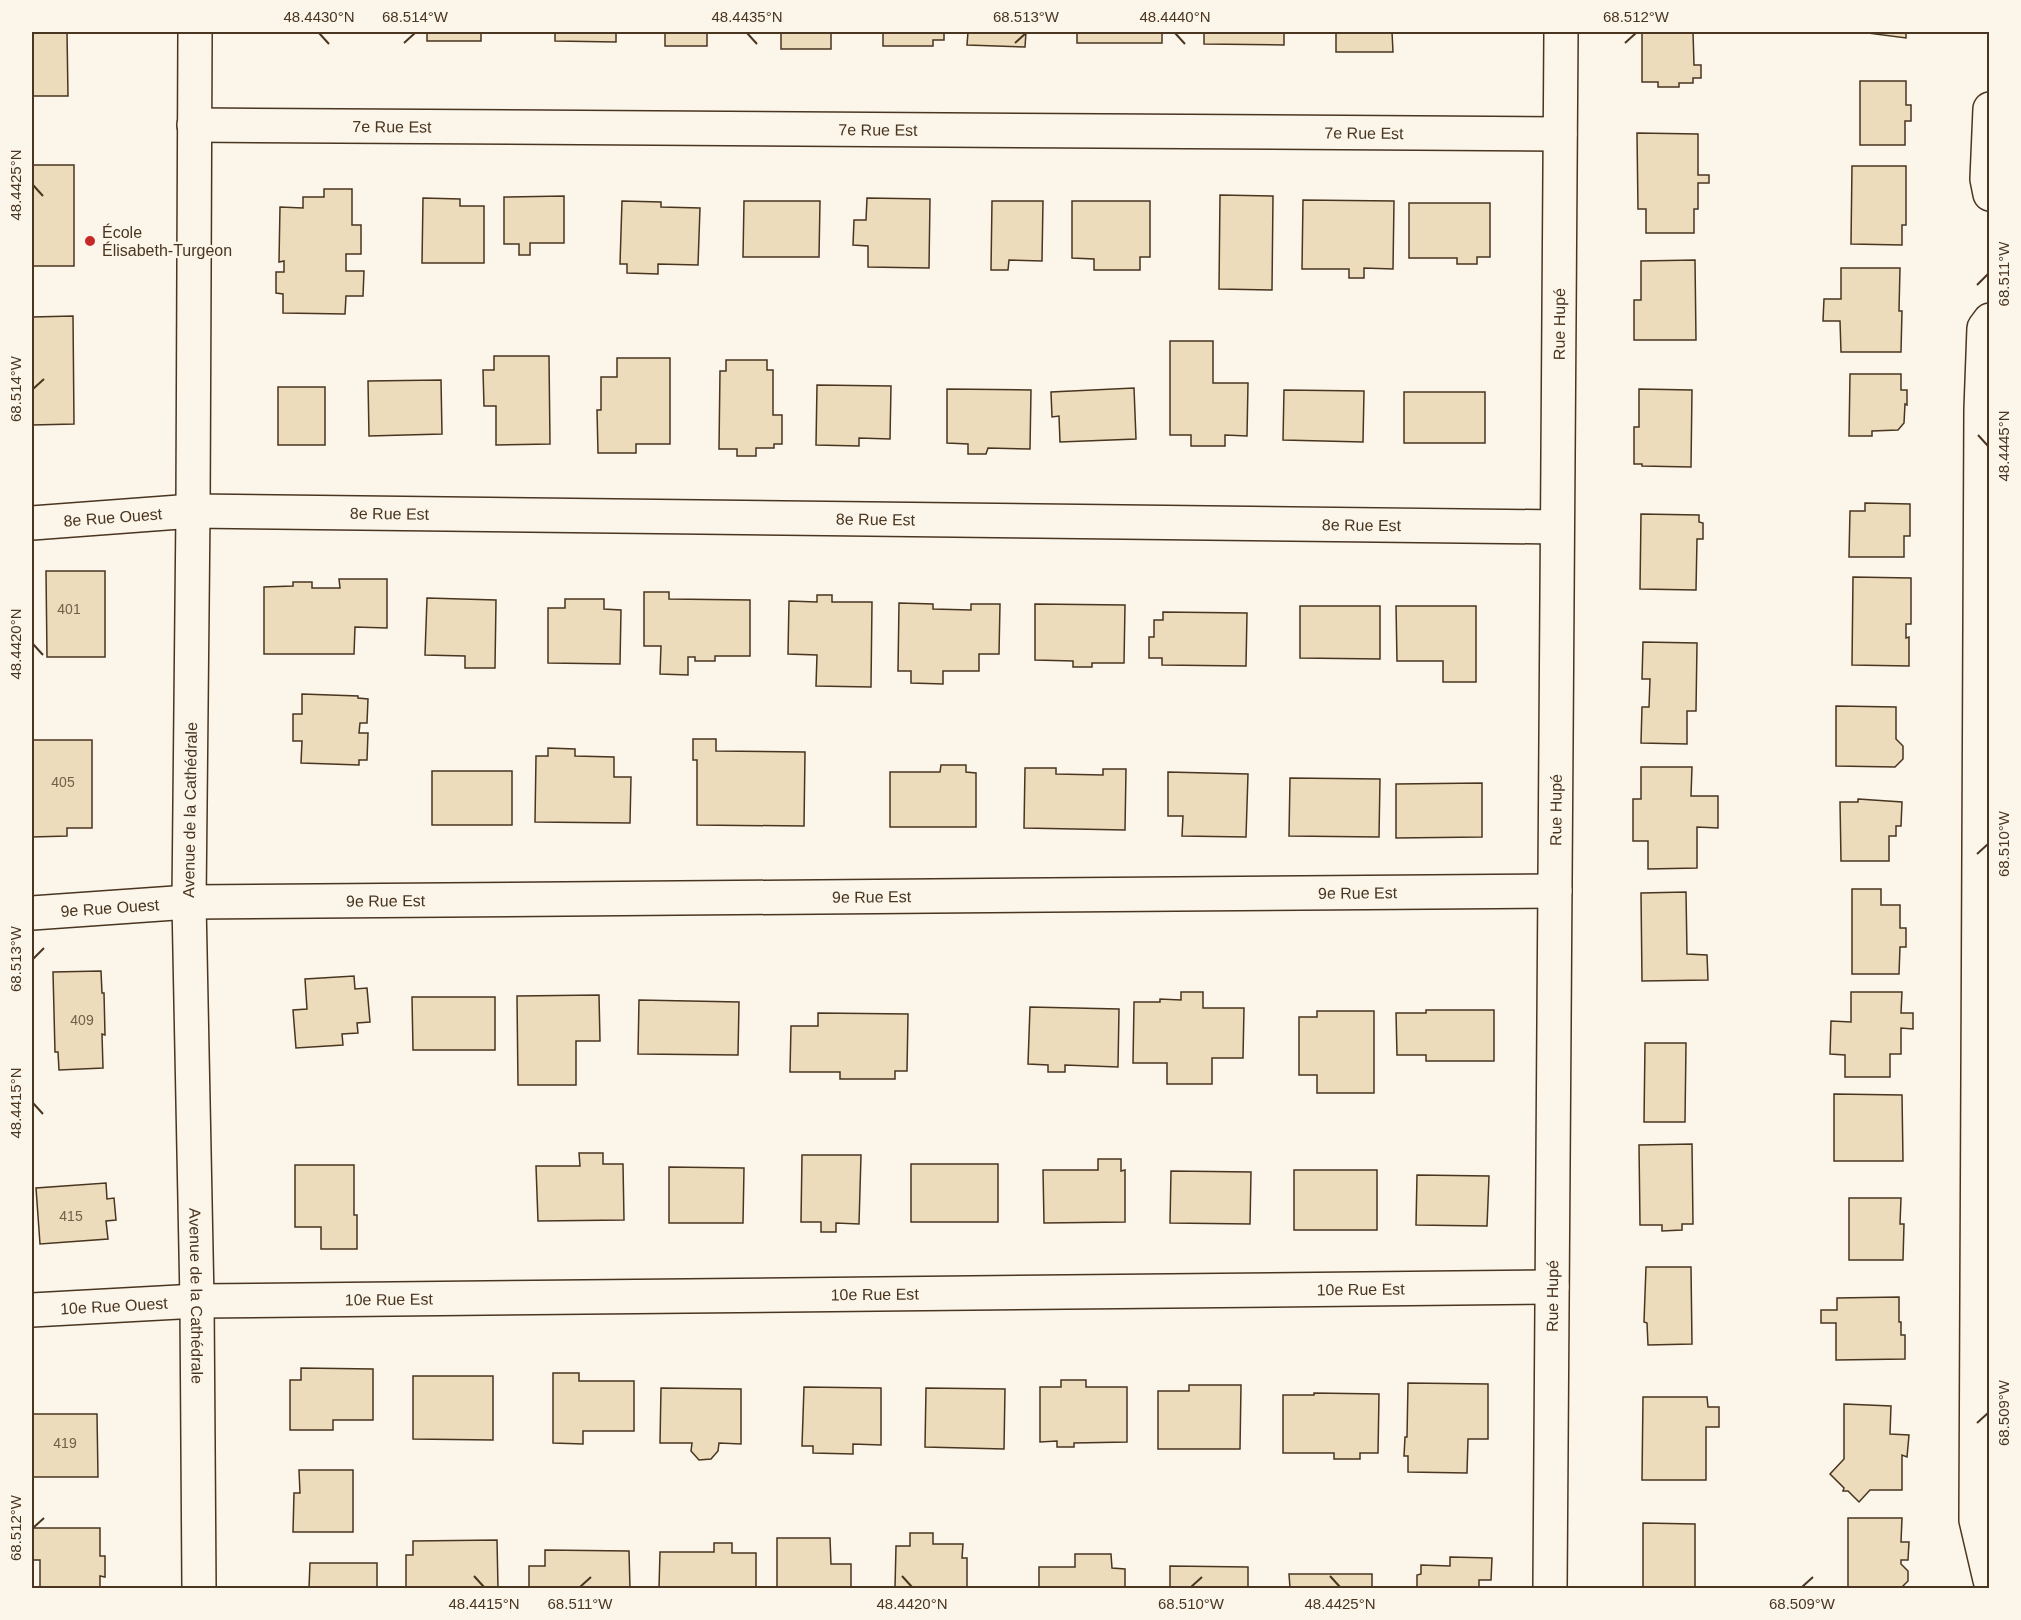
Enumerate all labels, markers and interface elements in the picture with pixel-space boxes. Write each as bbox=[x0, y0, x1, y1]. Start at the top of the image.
text: 48.4430°N bbox=[283, 8, 355, 25]
text: 68.514°W bbox=[382, 8, 449, 25]
text: 48.4435°N bbox=[711, 8, 783, 25]
text: 68.513°W bbox=[993, 8, 1060, 25]
text: 48.4440°N bbox=[1139, 8, 1211, 25]
text: 68.512°W bbox=[1603, 8, 1670, 25]
street label: 7e Rue Est bbox=[352, 118, 432, 135]
street label: 7e Rue Est bbox=[838, 121, 918, 138]
street label: 7e Rue Est bbox=[1324, 124, 1404, 141]
text: 48.4425°N bbox=[7, 149, 24, 221]
place label: École Élisabeth-Turgeon bbox=[102, 223, 232, 259]
marker: École Élisabeth-Turgeon bbox=[83, 234, 97, 248]
text: 68.511°W bbox=[1995, 241, 2012, 306]
street label: Rue Hupé bbox=[1550, 288, 1568, 360]
text: 68.514°W bbox=[7, 355, 24, 422]
text: 48.4445°N bbox=[1995, 410, 2012, 482]
street label: 8e Rue Est bbox=[350, 504, 430, 522]
street label: 8e Rue Ouest bbox=[63, 505, 163, 529]
street label: 8e Rue Est bbox=[836, 510, 916, 528]
street label: 8e Rue Est bbox=[1322, 516, 1402, 534]
house number: 401 bbox=[57, 601, 81, 617]
text: 48.4420°N bbox=[7, 608, 24, 680]
street label: Avenue de la Cathédrale bbox=[180, 722, 200, 898]
house number: 405 bbox=[51, 774, 75, 790]
street label: Rue Hupé bbox=[1547, 774, 1564, 846]
text: 68.510°W bbox=[1995, 810, 2012, 877]
street label: 9e Rue Est bbox=[1318, 884, 1398, 901]
street label: 9e Rue Est bbox=[832, 888, 912, 905]
street label: 9e Rue Est bbox=[346, 892, 426, 909]
street label: 9e Rue Ouest bbox=[60, 896, 160, 919]
text: 68.513°W bbox=[7, 925, 24, 992]
house number: 409 bbox=[70, 1012, 94, 1028]
text: 48.4415°N bbox=[7, 1067, 24, 1139]
house number: 415 bbox=[59, 1208, 83, 1224]
street label: Avenue de la Cathédrale bbox=[187, 1208, 206, 1384]
street label: Rue Hupé bbox=[1543, 1260, 1561, 1332]
street label: 10e Rue Est bbox=[1317, 1280, 1405, 1298]
street label: 10e Rue Est bbox=[831, 1285, 919, 1303]
street label: 10e Rue Est bbox=[345, 1290, 433, 1308]
street label: 10e Rue Ouest bbox=[60, 1294, 169, 1317]
text: 68.509°W bbox=[1995, 1379, 2012, 1446]
house number: 419 bbox=[53, 1435, 77, 1451]
text: 68.512°W bbox=[7, 1494, 24, 1561]
text: 48.4415°N bbox=[448, 1595, 520, 1612]
text: 68.511°W bbox=[548, 1595, 613, 1612]
text: 48.4420°N bbox=[876, 1595, 948, 1612]
text: 68.510°W bbox=[1158, 1595, 1225, 1612]
text: 48.4425°N bbox=[1304, 1595, 1376, 1612]
text: 68.509°W bbox=[1769, 1595, 1836, 1612]

